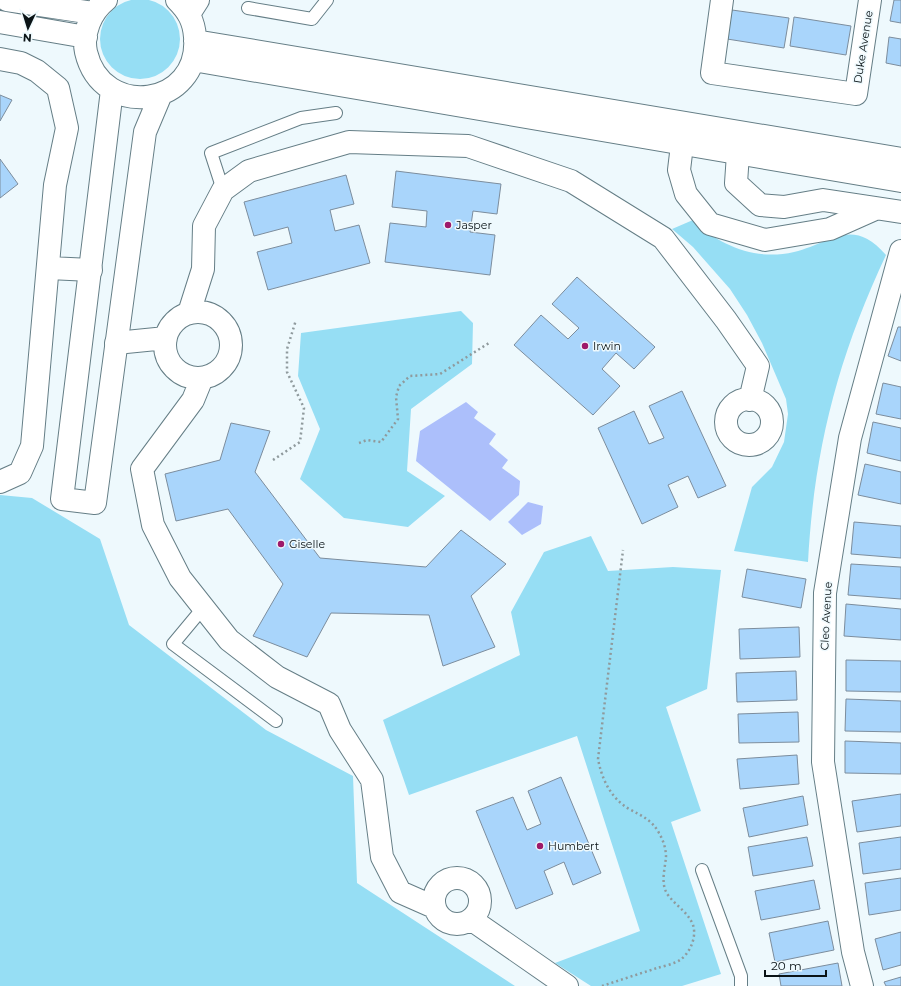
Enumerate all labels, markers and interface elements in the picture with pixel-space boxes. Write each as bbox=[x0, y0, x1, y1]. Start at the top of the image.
north arrow bbox=[8, 8, 48, 48]
street label: Duke Avenue bbox=[850, 9, 876, 85]
text: N bbox=[22, 31, 32, 45]
place label: Jasper bbox=[455, 218, 492, 232]
marker: Jasper bbox=[443, 220, 453, 230]
place label: Irwin bbox=[593, 339, 621, 353]
marker: Irwin bbox=[580, 341, 590, 351]
place label: Giselle bbox=[289, 537, 325, 551]
marker: Giselle bbox=[276, 539, 286, 549]
street label: Cleo Avenue bbox=[817, 581, 835, 651]
place label: Humbert bbox=[548, 839, 600, 853]
marker: Humbert bbox=[535, 841, 545, 851]
scale bar bbox=[765, 952, 826, 978]
text: 20 m bbox=[771, 958, 802, 973]

